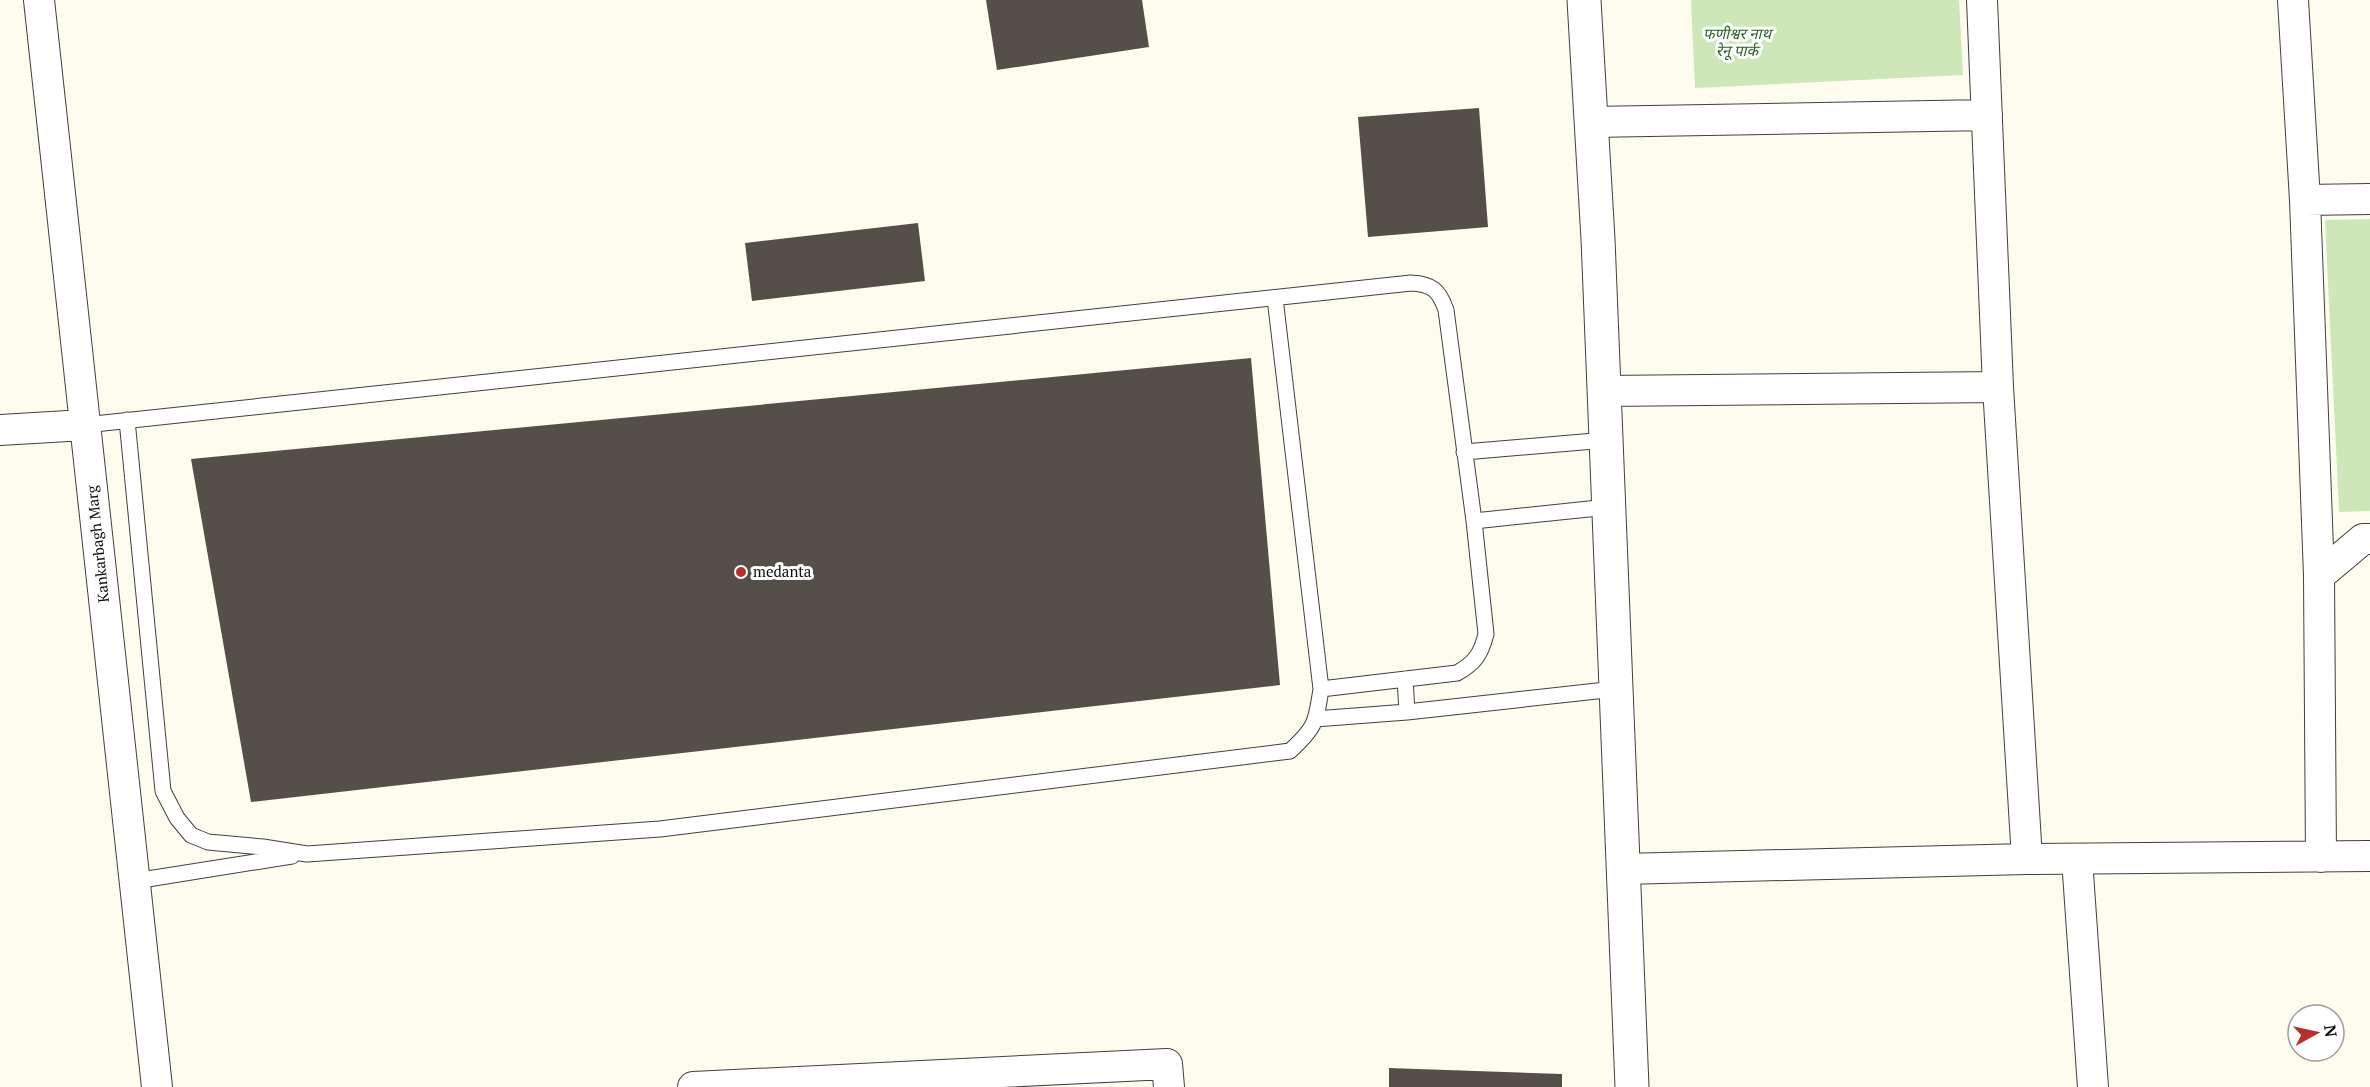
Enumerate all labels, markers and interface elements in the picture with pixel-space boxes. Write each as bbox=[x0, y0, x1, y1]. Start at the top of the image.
park label: फणीश्वर नाथ रेनू पार्क bbox=[1703, 23, 1775, 61]
street label: Kankarbagh Marg bbox=[81, 483, 113, 604]
place label: medanta bbox=[753, 561, 812, 581]
marker: medanta bbox=[734, 565, 748, 579]
north arrow bbox=[2286, 1003, 2346, 1063]
text: N bbox=[2319, 1023, 2343, 1038]

